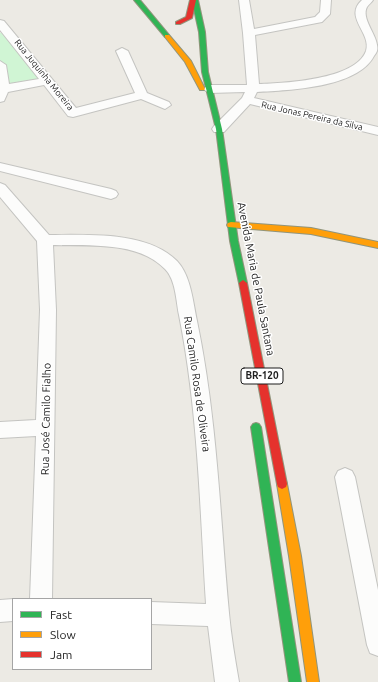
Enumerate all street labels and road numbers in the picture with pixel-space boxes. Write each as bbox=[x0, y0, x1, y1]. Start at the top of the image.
street label: Rua Juquinha Moreira bbox=[12, 37, 76, 113]
street label: Rua Jonas Pereira da Silva bbox=[260, 99, 364, 133]
street label: Avenida Maria de Paula Santana bbox=[235, 201, 277, 357]
street label: Rua Camilo Rosa de Oliveira bbox=[181, 315, 213, 453]
street label: Rua José Camilo Fialho bbox=[38, 363, 54, 475]
road number: BR-120 bbox=[241, 368, 283, 384]

